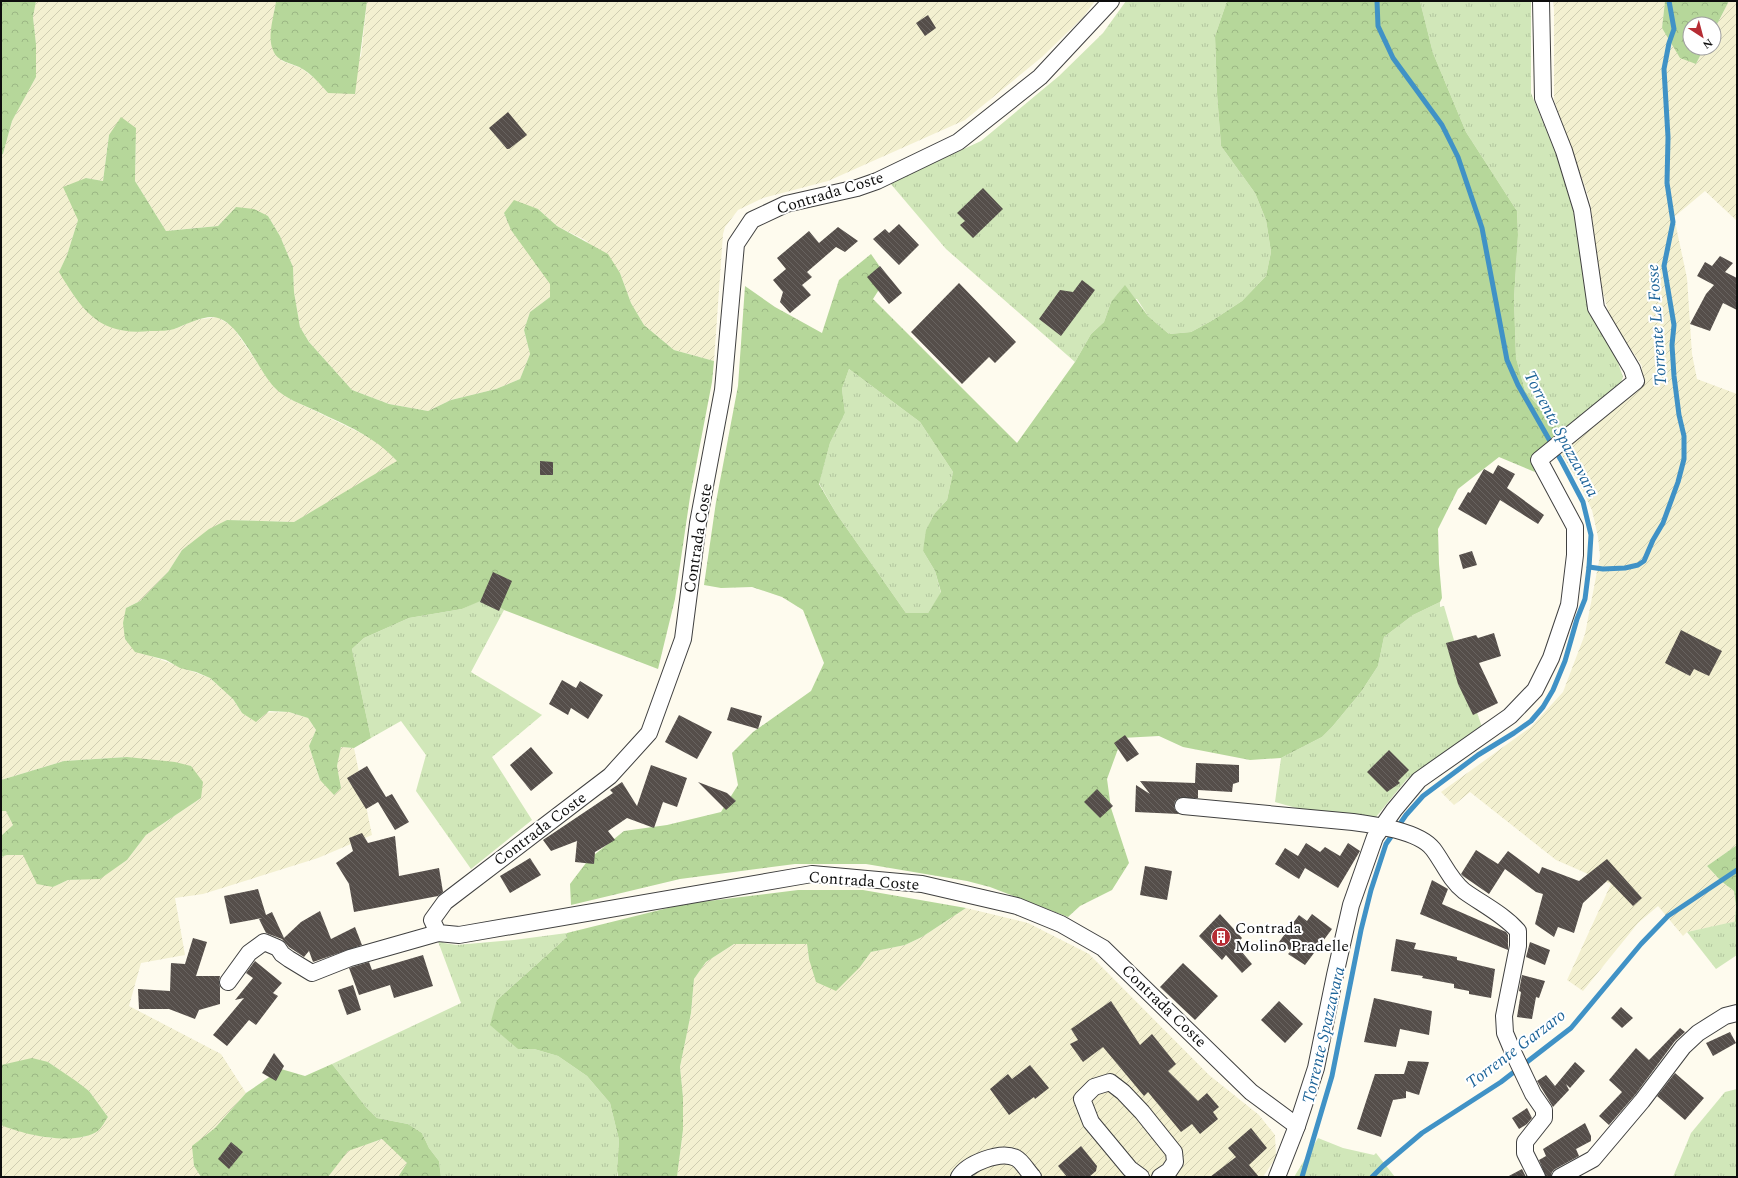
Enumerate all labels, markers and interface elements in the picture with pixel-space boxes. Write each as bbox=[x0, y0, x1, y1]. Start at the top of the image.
north arrow bbox=[1682, 16, 1722, 56]
text: N bbox=[1699, 34, 1716, 53]
street label: Contrada Coste bbox=[773, 165, 887, 221]
water label: Torrente Le Fosse bbox=[1640, 263, 1674, 387]
water label: Torrente Spazzavara bbox=[1517, 366, 1606, 502]
street label: Contrada Coste bbox=[677, 481, 719, 595]
street label: Contrada Coste bbox=[488, 786, 592, 872]
street label: Contrada Coste bbox=[808, 865, 920, 897]
place label: Contrada Molino Pradelle bbox=[1235, 916, 1349, 958]
building icon: Contrada Molino Pradelle bbox=[1210, 926, 1232, 948]
street label: Contrada Coste bbox=[1116, 959, 1212, 1053]
water label: Torrente Spazzavara bbox=[1296, 963, 1353, 1106]
water label: Torrente Garzaro bbox=[1460, 1003, 1572, 1095]

